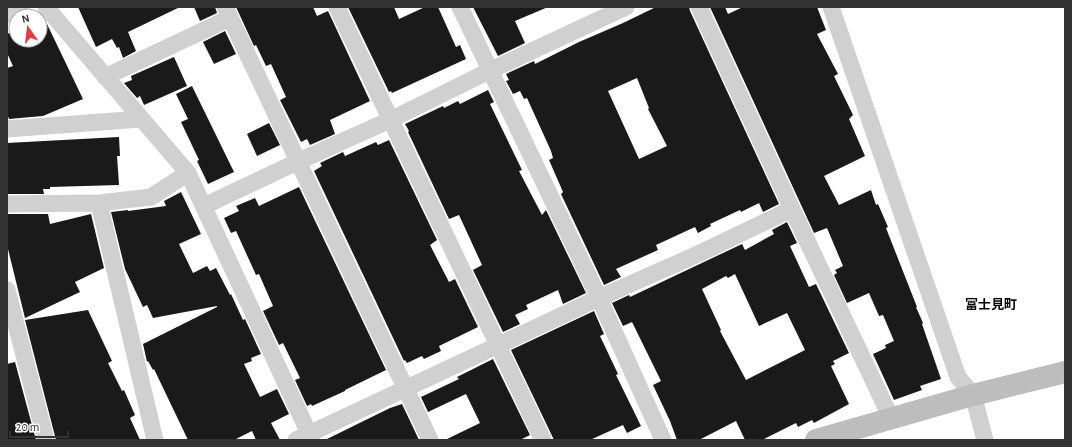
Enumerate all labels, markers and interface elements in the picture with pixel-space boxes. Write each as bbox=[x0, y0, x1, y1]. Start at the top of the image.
north arrow bbox=[8, 8, 48, 48]
text: N bbox=[21, 13, 31, 25]
district label: 富士見町 bbox=[965, 298, 1017, 312]
scale bar bbox=[10, 413, 68, 439]
text: 20 m bbox=[16, 421, 39, 433]

